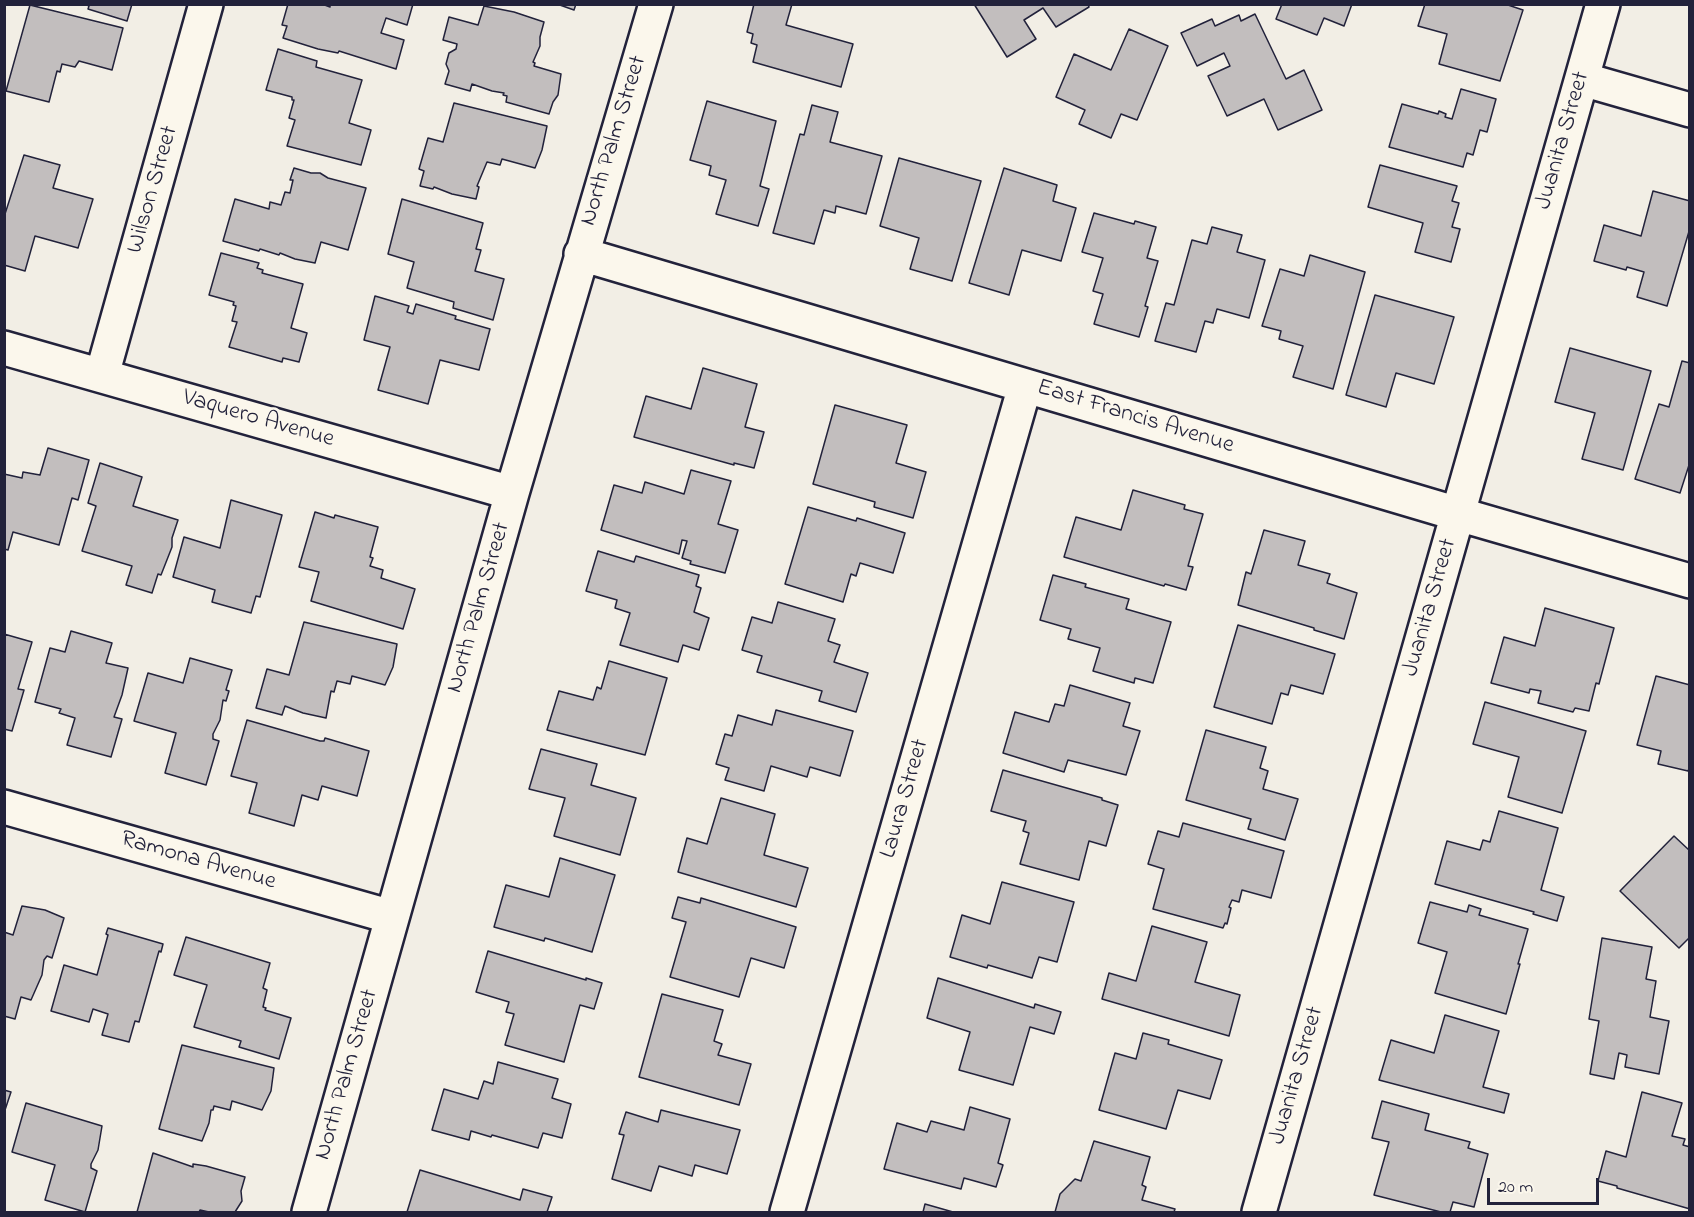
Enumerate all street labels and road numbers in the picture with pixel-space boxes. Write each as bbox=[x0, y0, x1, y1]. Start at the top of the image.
street label: North Palm Street bbox=[575, 53, 655, 229]
street label: Juanita Street bbox=[1531, 69, 1597, 213]
street label: Wilson Street bbox=[122, 123, 186, 257]
street label: East Francis Avenue bbox=[1033, 374, 1237, 462]
street label: Vaquero Avenue bbox=[179, 385, 337, 455]
street label: North Palm Street bbox=[442, 519, 518, 697]
street label: Juanita Street bbox=[1398, 536, 1464, 680]
street label: Laura Street bbox=[875, 736, 937, 862]
street label: Ramona Avenue bbox=[117, 826, 279, 898]
street label: North Palm Street bbox=[310, 986, 386, 1164]
street label: Juanita Street bbox=[1265, 1004, 1331, 1148]

